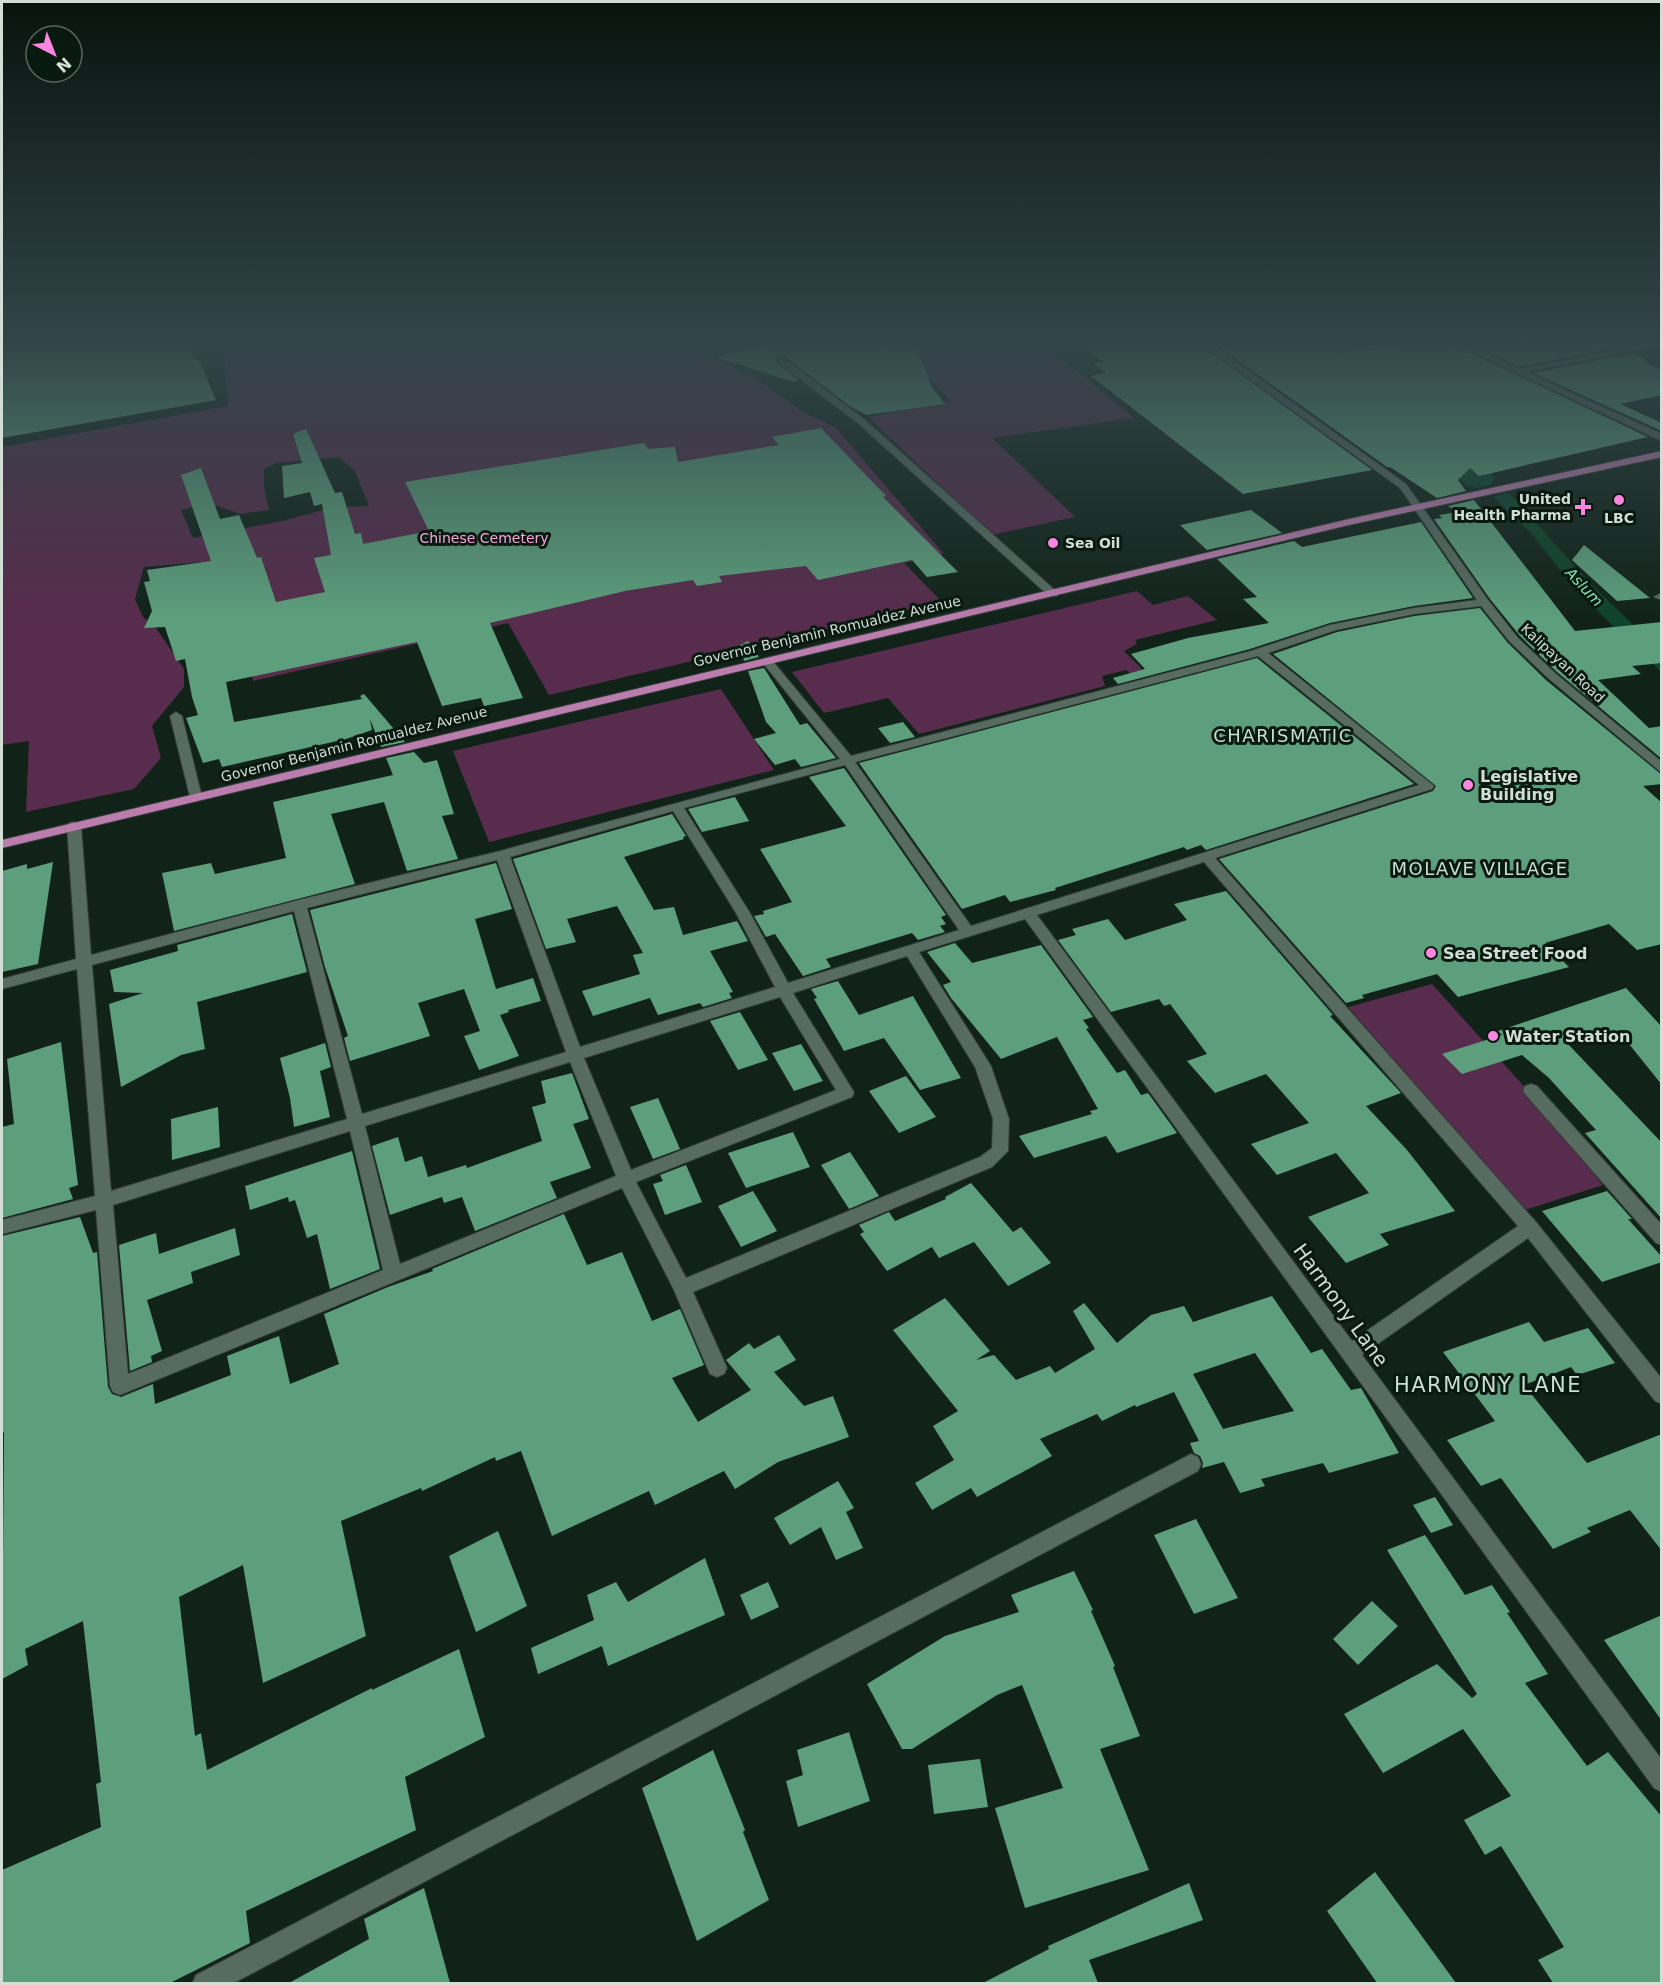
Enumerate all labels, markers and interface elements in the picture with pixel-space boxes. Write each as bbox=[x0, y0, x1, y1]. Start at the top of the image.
north arrow bbox=[24, 24, 84, 84]
text: N bbox=[52, 53, 75, 76]
place label: United Health Pharma bbox=[1453, 491, 1571, 523]
marker: LBC bbox=[1612, 493, 1626, 507]
marker: United Health Pharma bbox=[1576, 500, 1590, 514]
place label: LBC bbox=[1604, 510, 1634, 526]
park label: Chinese Cemetery bbox=[419, 530, 549, 546]
place label: Sea Oil bbox=[1065, 535, 1120, 551]
marker: Sea Oil bbox=[1046, 536, 1060, 550]
water label: Aslum bbox=[1561, 563, 1606, 610]
street label: Governor Benjamin Romualdez Avenue bbox=[692, 592, 962, 670]
street label: Kalipayan Road bbox=[1518, 620, 1608, 706]
street label: Governor Benjamin Romualdez Avenue bbox=[219, 703, 489, 785]
district label: CHARISMATIC bbox=[1213, 725, 1353, 746]
place label: Legislative Building bbox=[1480, 767, 1578, 804]
marker: Legislative Building bbox=[1461, 778, 1475, 792]
district label: MOLAVE VILLAGE bbox=[1391, 858, 1569, 879]
place label: Sea Street Food bbox=[1443, 944, 1587, 963]
marker: Sea Street Food bbox=[1424, 946, 1438, 960]
place label: Water Station bbox=[1505, 1027, 1630, 1046]
marker: Water Station bbox=[1486, 1029, 1500, 1043]
street label: Harmony Lane bbox=[1288, 1239, 1394, 1371]
district label: HARMONY LANE bbox=[1394, 1373, 1582, 1397]

